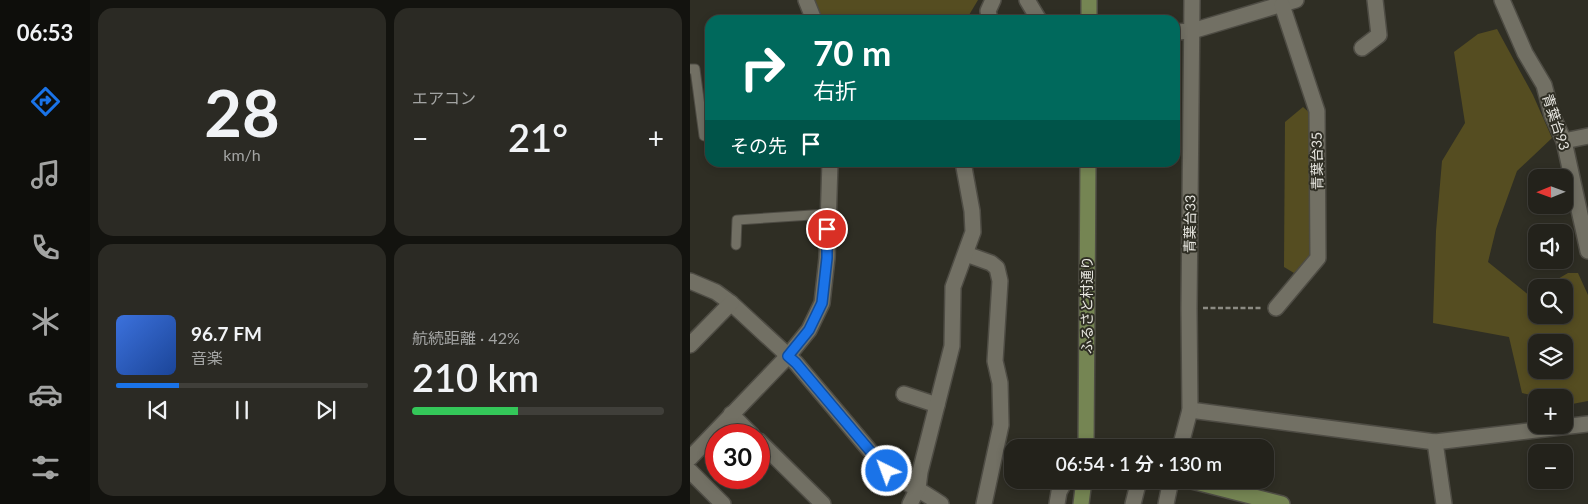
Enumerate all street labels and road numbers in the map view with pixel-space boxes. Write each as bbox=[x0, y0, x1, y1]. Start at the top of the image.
street label: 青葉台93 bbox=[1539, 92, 1574, 152]
street label: 青葉台35 bbox=[1307, 132, 1326, 190]
street label: 青葉台33 bbox=[1180, 195, 1199, 253]
street label: ふるさと村通り bbox=[1078, 256, 1095, 354]

